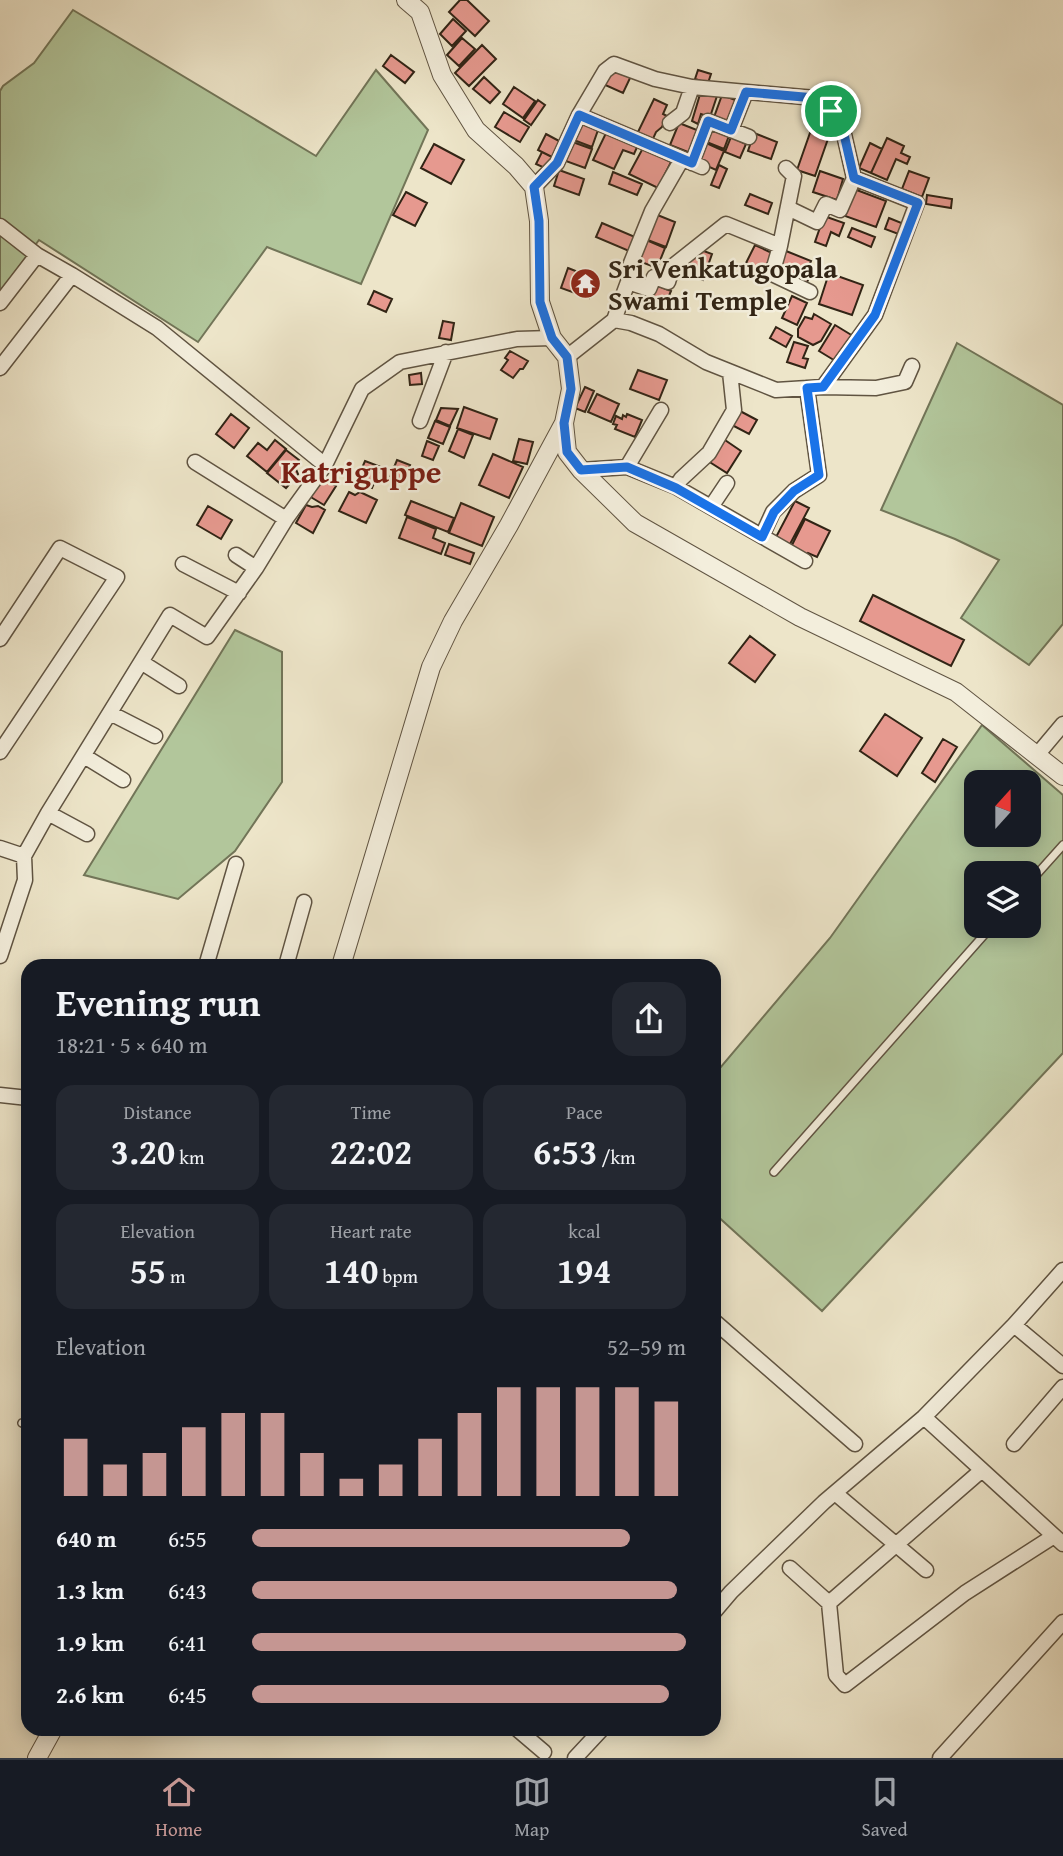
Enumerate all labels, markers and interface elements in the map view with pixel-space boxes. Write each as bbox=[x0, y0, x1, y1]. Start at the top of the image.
pin bbox=[801, 81, 861, 141]
icon: arrive bbox=[812, 92, 850, 130]
place label: Sri Venkatugopala Swami Temple bbox=[608, 247, 838, 320]
temple icon: Sri Venkatugopala Swami Temple bbox=[568, 266, 602, 300]
district label: Katriguppe bbox=[281, 448, 441, 495]
north arrow bbox=[964, 770, 1041, 847]
map controls bbox=[964, 770, 1041, 938]
button: layers bbox=[964, 861, 1041, 938]
text: Evening run bbox=[56, 974, 260, 1030]
button: share bbox=[612, 982, 686, 1056]
text: 18:21 · 5 × 640 m bbox=[56, 1028, 208, 1061]
text: Distance bbox=[124, 1098, 192, 1126]
text: Time bbox=[351, 1098, 391, 1126]
text: Pace bbox=[566, 1098, 603, 1126]
text: 3.20 bbox=[111, 1126, 175, 1177]
text: 22:02 bbox=[330, 1126, 412, 1177]
text: 6:53 bbox=[533, 1126, 597, 1177]
text: km bbox=[175, 1143, 204, 1171]
text: /km bbox=[597, 1143, 636, 1171]
text: Elevation bbox=[120, 1217, 195, 1245]
text: Heart rate bbox=[330, 1217, 412, 1245]
text: kcal bbox=[568, 1217, 601, 1245]
text: 55 bbox=[130, 1245, 166, 1296]
text: 140 bbox=[324, 1245, 378, 1296]
text: 194 bbox=[557, 1245, 612, 1296]
text: m bbox=[166, 1262, 186, 1290]
text: bpm bbox=[378, 1262, 418, 1290]
text: Elevation bbox=[56, 1330, 146, 1363]
text: 52–59 m bbox=[607, 1330, 686, 1363]
text: 640 m bbox=[56, 1522, 117, 1555]
text: 6:55 bbox=[168, 1522, 207, 1555]
text: 1.3 km bbox=[56, 1574, 124, 1607]
text: 6:43 bbox=[168, 1574, 207, 1607]
text: 1.9 km bbox=[56, 1626, 124, 1659]
text: 6:41 bbox=[168, 1626, 207, 1659]
text: 2.6 km bbox=[56, 1678, 124, 1711]
text: 6:45 bbox=[168, 1678, 207, 1711]
tab: Home bbox=[155, 1773, 202, 1843]
tab: Map bbox=[513, 1773, 551, 1843]
tab: Saved bbox=[862, 1773, 908, 1843]

